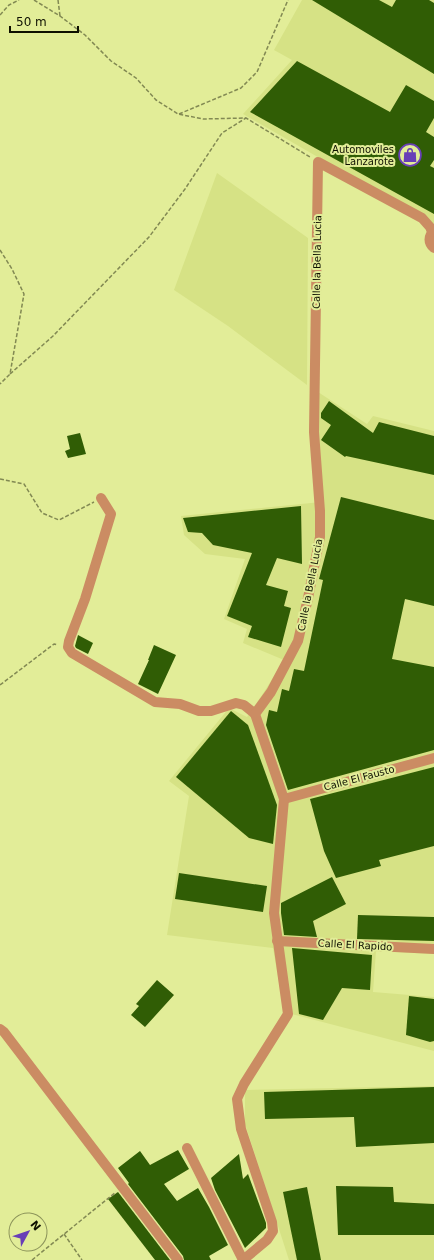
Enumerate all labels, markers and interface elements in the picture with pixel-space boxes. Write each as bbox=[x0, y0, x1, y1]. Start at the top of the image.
scale bar bbox=[10, 8, 78, 34]
text: 50 m bbox=[16, 15, 47, 29]
shop icon: Automoviles Lanzarote bbox=[397, 142, 423, 168]
place label: Automoviles Lanzarote bbox=[332, 144, 394, 167]
street label: Calle la Bella Lucia bbox=[311, 215, 323, 309]
street label: Calle la Bella Lucia bbox=[296, 538, 324, 632]
street label: Calle El Fausto bbox=[322, 763, 396, 793]
street label: Calle El Rapido bbox=[317, 938, 393, 952]
north arrow bbox=[8, 1212, 48, 1252]
text: N bbox=[27, 1218, 43, 1234]

